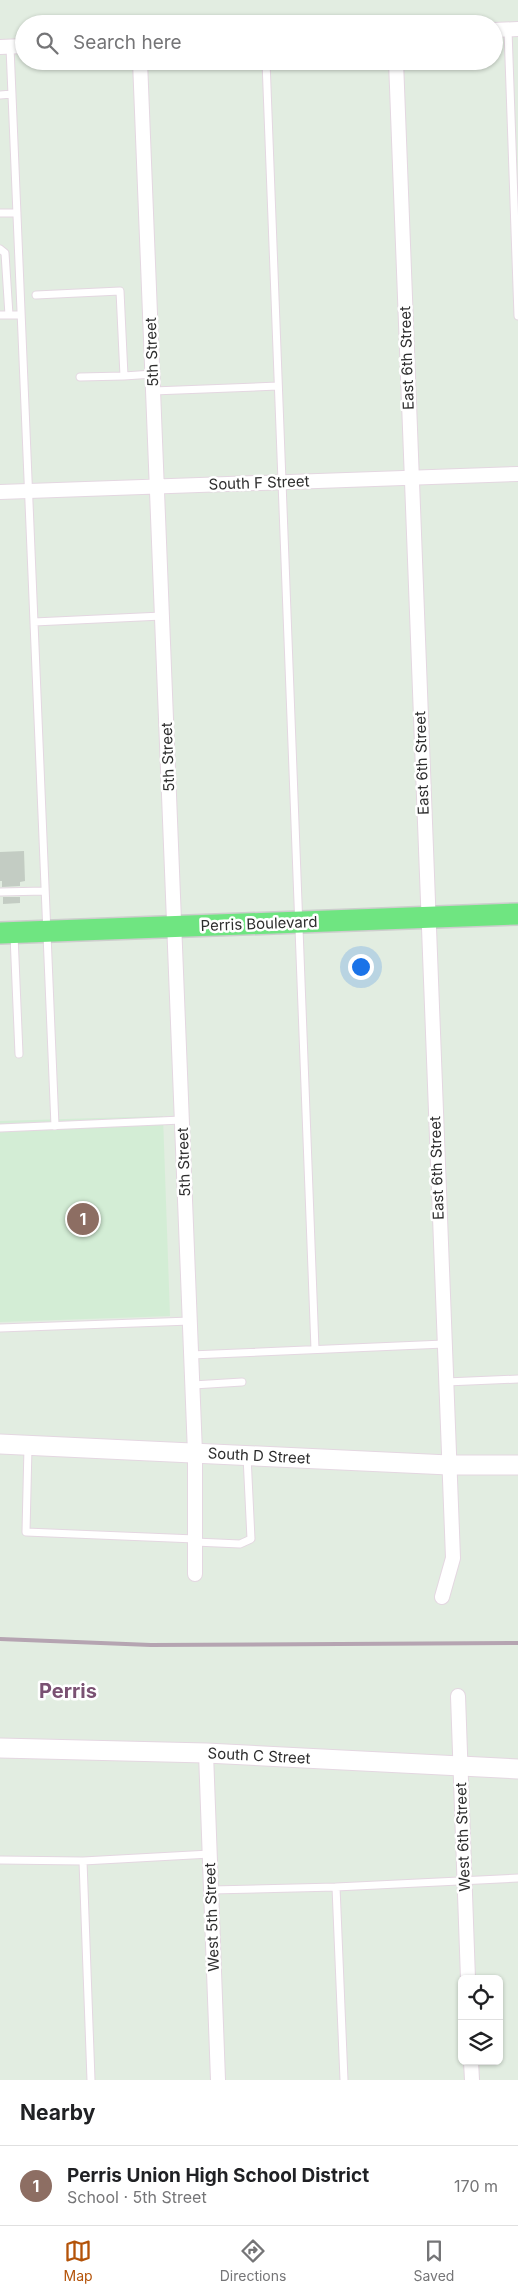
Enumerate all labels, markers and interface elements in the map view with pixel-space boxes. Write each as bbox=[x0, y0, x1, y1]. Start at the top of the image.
search box bbox=[15, 15, 503, 70]
icon: search bbox=[33, 29, 61, 57]
text: Search here bbox=[73, 31, 182, 54]
street label: East 6th Street bbox=[395, 306, 418, 410]
street label: 5th Street bbox=[141, 317, 162, 387]
street label: South F Street bbox=[208, 471, 310, 494]
street label: East 6th Street bbox=[410, 711, 433, 815]
street label: 5th Street bbox=[157, 722, 178, 792]
street label: Perris Boulevard bbox=[200, 912, 318, 935]
your location bbox=[348, 954, 374, 980]
street label: East 6th Street bbox=[425, 1116, 448, 1220]
street label: 5th Street bbox=[173, 1127, 194, 1197]
pin: 1 bbox=[67, 1200, 99, 1238]
street label: South D Street bbox=[207, 1443, 311, 1468]
district label: Perris bbox=[39, 1679, 97, 1703]
street label: South C Street bbox=[207, 1743, 311, 1768]
street label: West 6th Street bbox=[451, 1782, 474, 1892]
street label: West 5th Street bbox=[200, 1862, 223, 1972]
map controls bbox=[458, 1975, 503, 2065]
button: locate bbox=[458, 1975, 503, 2020]
button: layers bbox=[458, 2020, 503, 2065]
text: Nearby bbox=[20, 2100, 95, 2125]
text: Perris Union High School District bbox=[67, 2164, 369, 2187]
text: 1 bbox=[33, 2176, 39, 2196]
text: 170 m bbox=[454, 2176, 498, 2196]
text: School · 5th Street bbox=[67, 2187, 207, 2207]
tab: Map bbox=[64, 2237, 93, 2284]
tab: Directions bbox=[220, 2237, 286, 2284]
tab: Saved bbox=[413, 2237, 454, 2284]

